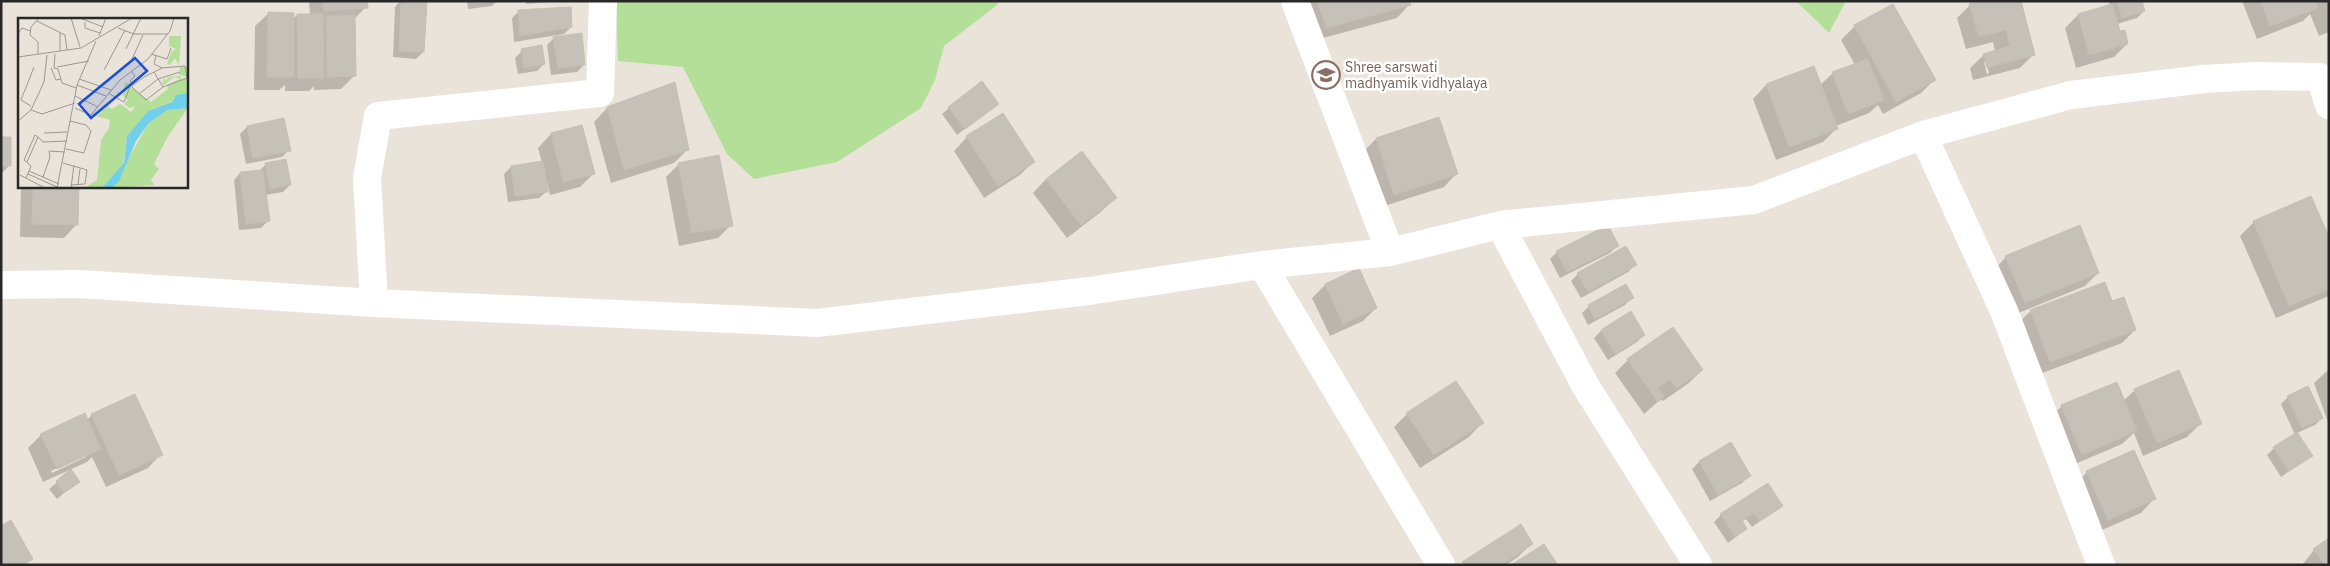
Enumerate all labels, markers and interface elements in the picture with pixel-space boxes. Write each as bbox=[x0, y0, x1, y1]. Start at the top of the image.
inset map bbox=[18, 18, 188, 188]
place label: Shree sarswati madhyamik vidhyalaya bbox=[1345, 58, 1488, 92]
school or university icon: Shree sarswati madhyamik vidhyalaya bbox=[1311, 60, 1341, 90]

